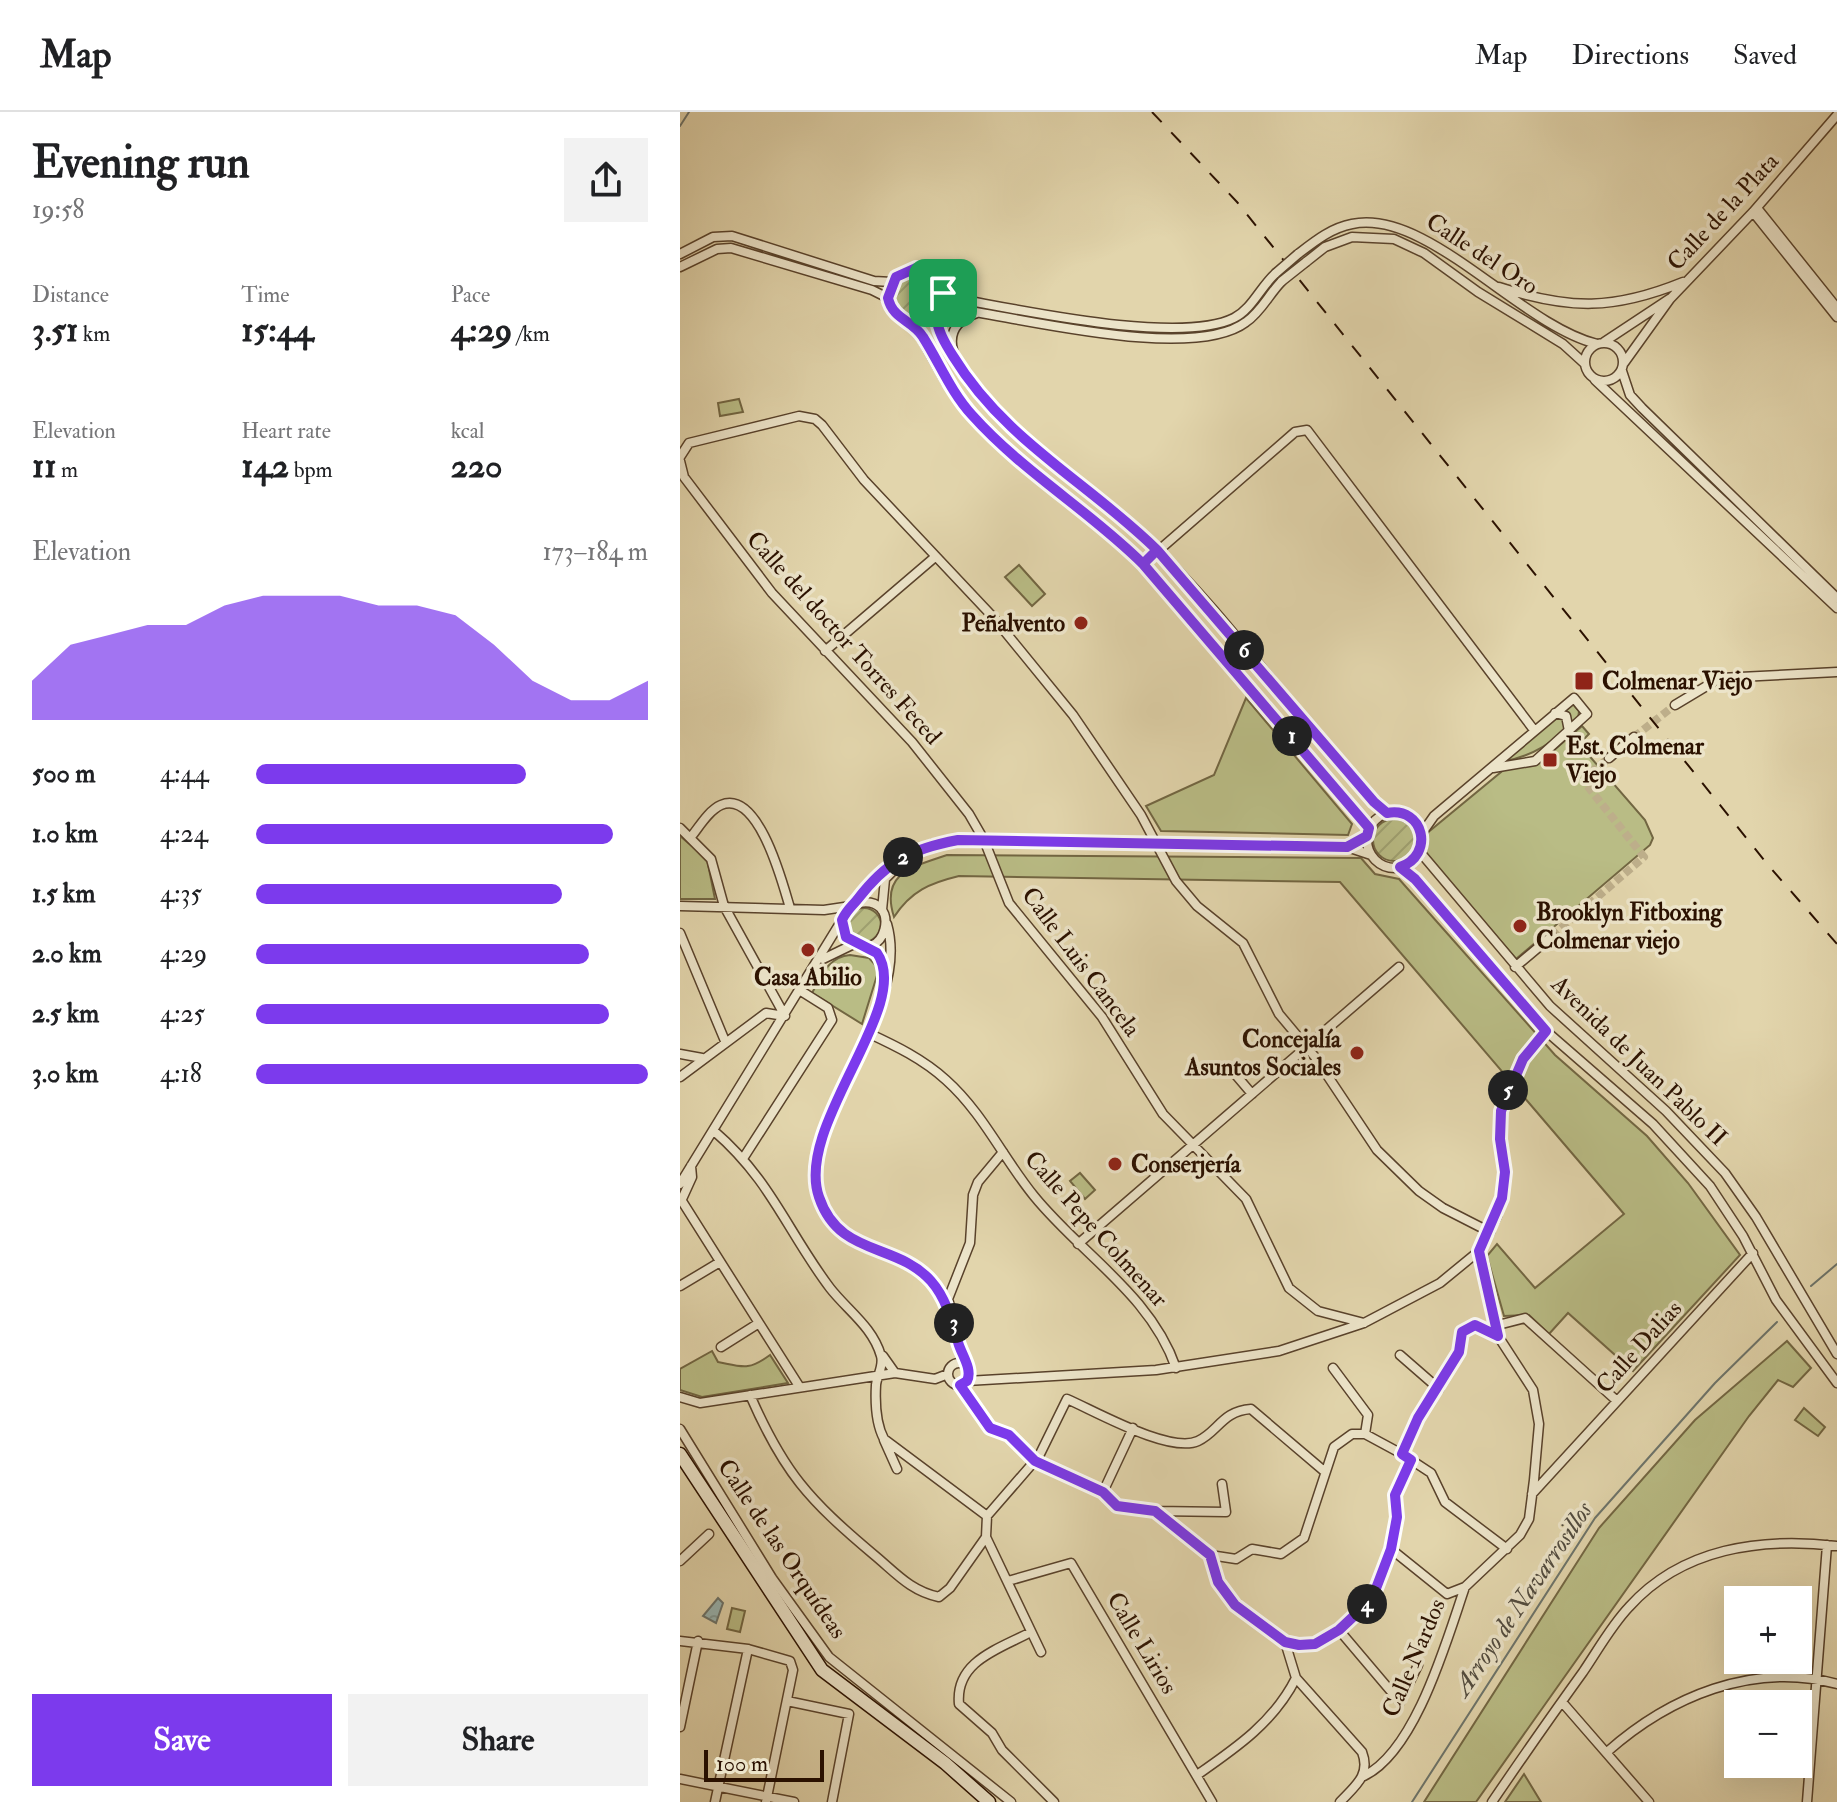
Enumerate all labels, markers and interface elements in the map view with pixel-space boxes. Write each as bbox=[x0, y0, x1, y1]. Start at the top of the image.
text: Map bbox=[40, 31, 111, 79]
text: Map bbox=[1475, 38, 1528, 73]
text: Directions bbox=[1572, 38, 1689, 73]
text: Saved bbox=[1733, 38, 1797, 73]
text: Evening run bbox=[32, 136, 250, 191]
button: share bbox=[564, 138, 648, 222]
street label: Calle de la Plata bbox=[1660, 146, 1786, 278]
text: 19:58 bbox=[32, 194, 85, 226]
street label: Calle del Oro bbox=[1420, 206, 1544, 302]
pin bbox=[909, 259, 977, 327]
icon: arrive bbox=[921, 271, 965, 315]
text: Distance bbox=[32, 281, 109, 309]
text: Time bbox=[241, 281, 289, 309]
text: Pace bbox=[451, 281, 490, 309]
text: 3.51 bbox=[32, 309, 78, 352]
text: 15:44 bbox=[241, 309, 313, 352]
text: 4:29 bbox=[451, 309, 512, 352]
text: km bbox=[78, 320, 110, 348]
text: /km bbox=[512, 320, 550, 348]
text: Elevation bbox=[32, 417, 116, 445]
text: Heart rate bbox=[241, 417, 331, 445]
text: kcal bbox=[451, 417, 484, 445]
text: 11 bbox=[32, 445, 56, 488]
text: 142 bbox=[241, 445, 289, 488]
text: 220 bbox=[451, 445, 503, 488]
text: m bbox=[56, 456, 78, 484]
text: bpm bbox=[289, 456, 333, 484]
street label: Calle del doctor Torres Feced bbox=[740, 525, 948, 752]
text: Elevation bbox=[32, 536, 131, 568]
text: 173–184 m bbox=[543, 536, 648, 568]
place label: Peñalvento bbox=[962, 608, 1065, 639]
marker: Peñalvento bbox=[1072, 614, 1090, 632]
pin: 6 bbox=[1224, 630, 1264, 670]
text: 6 bbox=[1238, 636, 1250, 664]
place label: Colmenar Viejo bbox=[1602, 666, 1753, 697]
marker: Colmenar Viejo bbox=[1573, 670, 1595, 692]
pin: 1 bbox=[1272, 716, 1312, 756]
text: 1 bbox=[1288, 722, 1296, 750]
place label: Est. Colmenar Viejo bbox=[1565, 731, 1705, 790]
marker: Est. Colmenar Viejo bbox=[1541, 751, 1559, 769]
text: 500 m bbox=[32, 758, 96, 790]
text: 4:44 bbox=[160, 758, 208, 790]
text: 1.0 km bbox=[32, 818, 98, 850]
text: 4:24 bbox=[160, 818, 208, 850]
pin: 2 bbox=[883, 837, 923, 877]
text: 2 bbox=[897, 843, 909, 871]
text: 1.5 km bbox=[32, 878, 95, 910]
text: 4:35 bbox=[160, 878, 202, 910]
street label: Calle Luis Cancela bbox=[1015, 881, 1148, 1044]
place label: Brooklyn Fitboxing Colmenar viejo bbox=[1536, 897, 1723, 956]
marker: Brooklyn Fitboxing Colmenar viejo bbox=[1511, 917, 1529, 935]
text: 2.0 km bbox=[32, 938, 102, 970]
text: 4:29 bbox=[160, 938, 207, 970]
marker: Casa Abilio bbox=[799, 941, 817, 959]
place label: Casa Abilio bbox=[754, 962, 862, 993]
street label: Avenida de Juan Pablo II bbox=[1544, 968, 1734, 1153]
text: 2.5 km bbox=[32, 998, 99, 1030]
text: 4:25 bbox=[160, 998, 205, 1030]
place label: Concejalía Asuntos Sociales bbox=[1184, 1024, 1342, 1083]
marker: Concejalía Asuntos Sociales bbox=[1348, 1044, 1366, 1062]
text: 3.0 km bbox=[32, 1058, 98, 1090]
text: 4:18 bbox=[160, 1058, 202, 1090]
pin: 5 bbox=[1488, 1070, 1528, 1110]
text: 5 bbox=[1503, 1076, 1513, 1104]
street label: Calle Pepe Colmenar bbox=[1018, 1144, 1175, 1314]
place label: Conserjería bbox=[1131, 1149, 1242, 1180]
marker: Conserjería bbox=[1106, 1155, 1124, 1173]
street label: Calle Dalias bbox=[1589, 1294, 1689, 1400]
pin: 3 bbox=[934, 1303, 974, 1343]
text: 3 bbox=[950, 1309, 958, 1337]
street label: Calle de las Orquídeas bbox=[710, 1453, 854, 1645]
water label: Arroyo de Navarrosillos bbox=[1445, 1495, 1600, 1705]
pin: 4 bbox=[1347, 1584, 1387, 1624]
street label: Calle Lirios bbox=[1100, 1586, 1184, 1700]
map controls bbox=[1724, 1586, 1812, 1778]
button: + bbox=[1724, 1586, 1812, 1674]
text: 4 bbox=[1361, 1590, 1373, 1618]
street label: Calle Nardos bbox=[1375, 1594, 1453, 1722]
button: − bbox=[1724, 1690, 1812, 1778]
button: Save bbox=[32, 1694, 332, 1786]
button: Share bbox=[348, 1694, 648, 1786]
scale bar bbox=[704, 1746, 824, 1782]
text: 100 m bbox=[716, 1750, 768, 1778]

